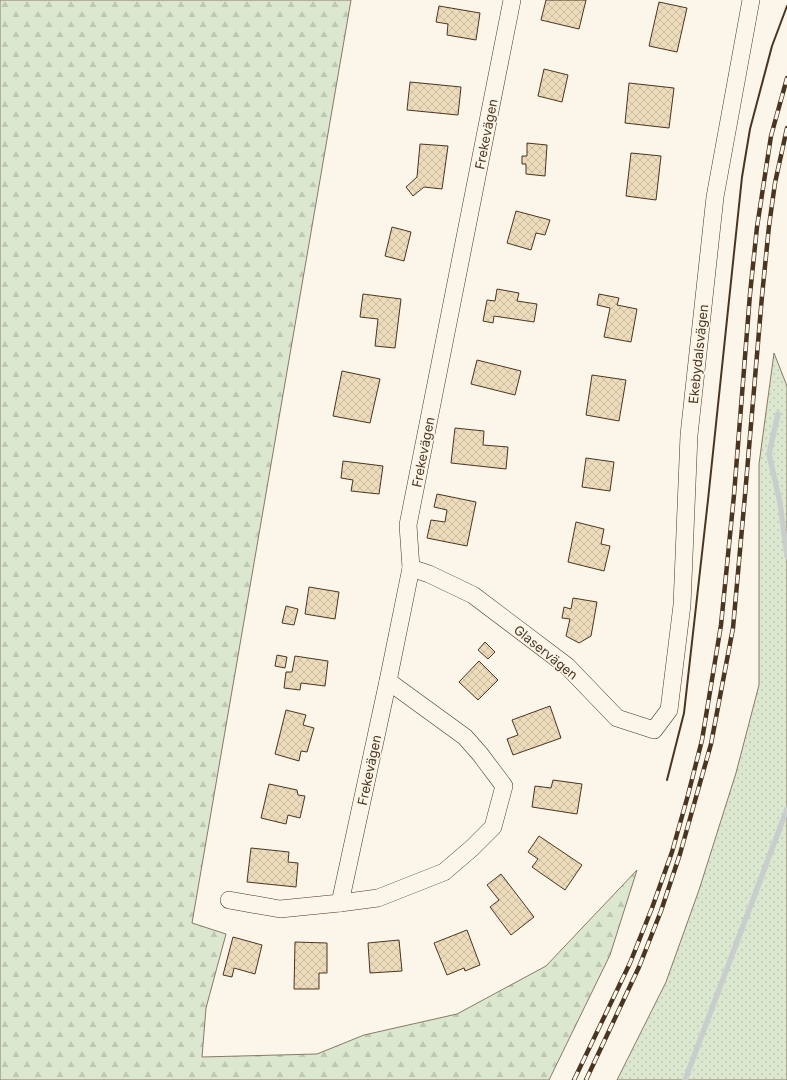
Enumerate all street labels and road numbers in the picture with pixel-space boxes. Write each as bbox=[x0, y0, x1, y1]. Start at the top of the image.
street label: Frekevägen bbox=[471, 97, 501, 171]
street label: Ekebydalsvägen bbox=[685, 303, 711, 405]
street label: Frekevägen bbox=[408, 415, 438, 489]
street label: Glaservägen bbox=[511, 621, 581, 683]
street label: Frekevägen bbox=[354, 733, 384, 807]

